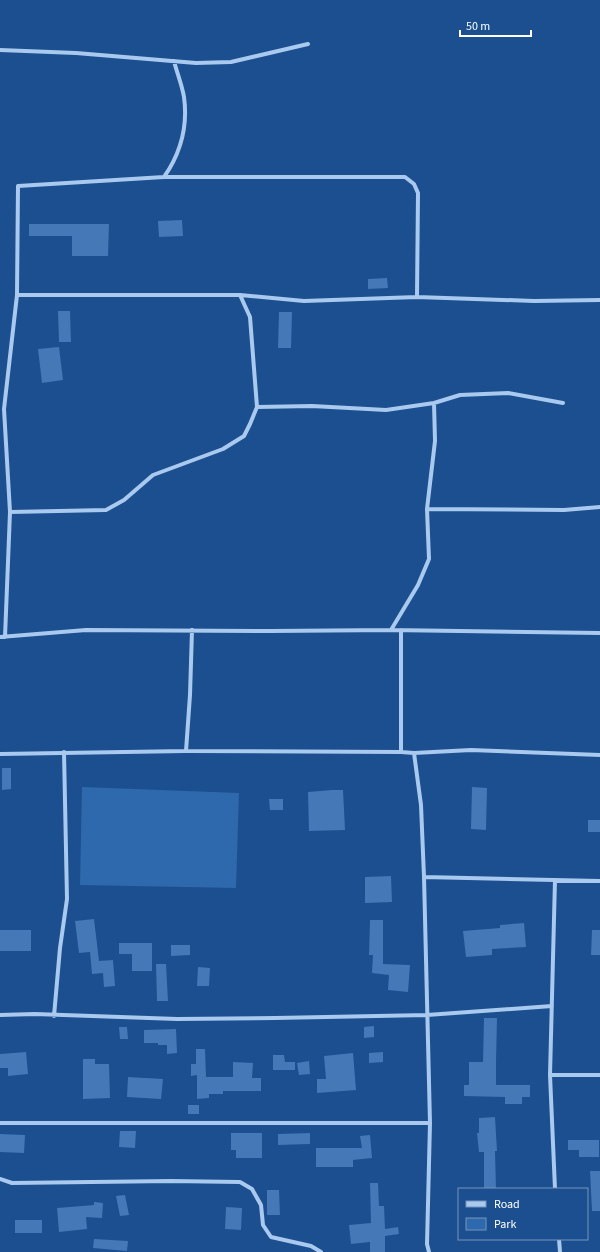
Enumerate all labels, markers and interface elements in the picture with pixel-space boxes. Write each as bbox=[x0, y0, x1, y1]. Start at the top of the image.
scale bar bbox=[460, 12, 531, 38]
text: 50 m bbox=[466, 18, 490, 35]
legend bbox=[458, 1188, 588, 1240]
text: Road bbox=[494, 1196, 520, 1213]
text: Park bbox=[494, 1216, 516, 1233]

